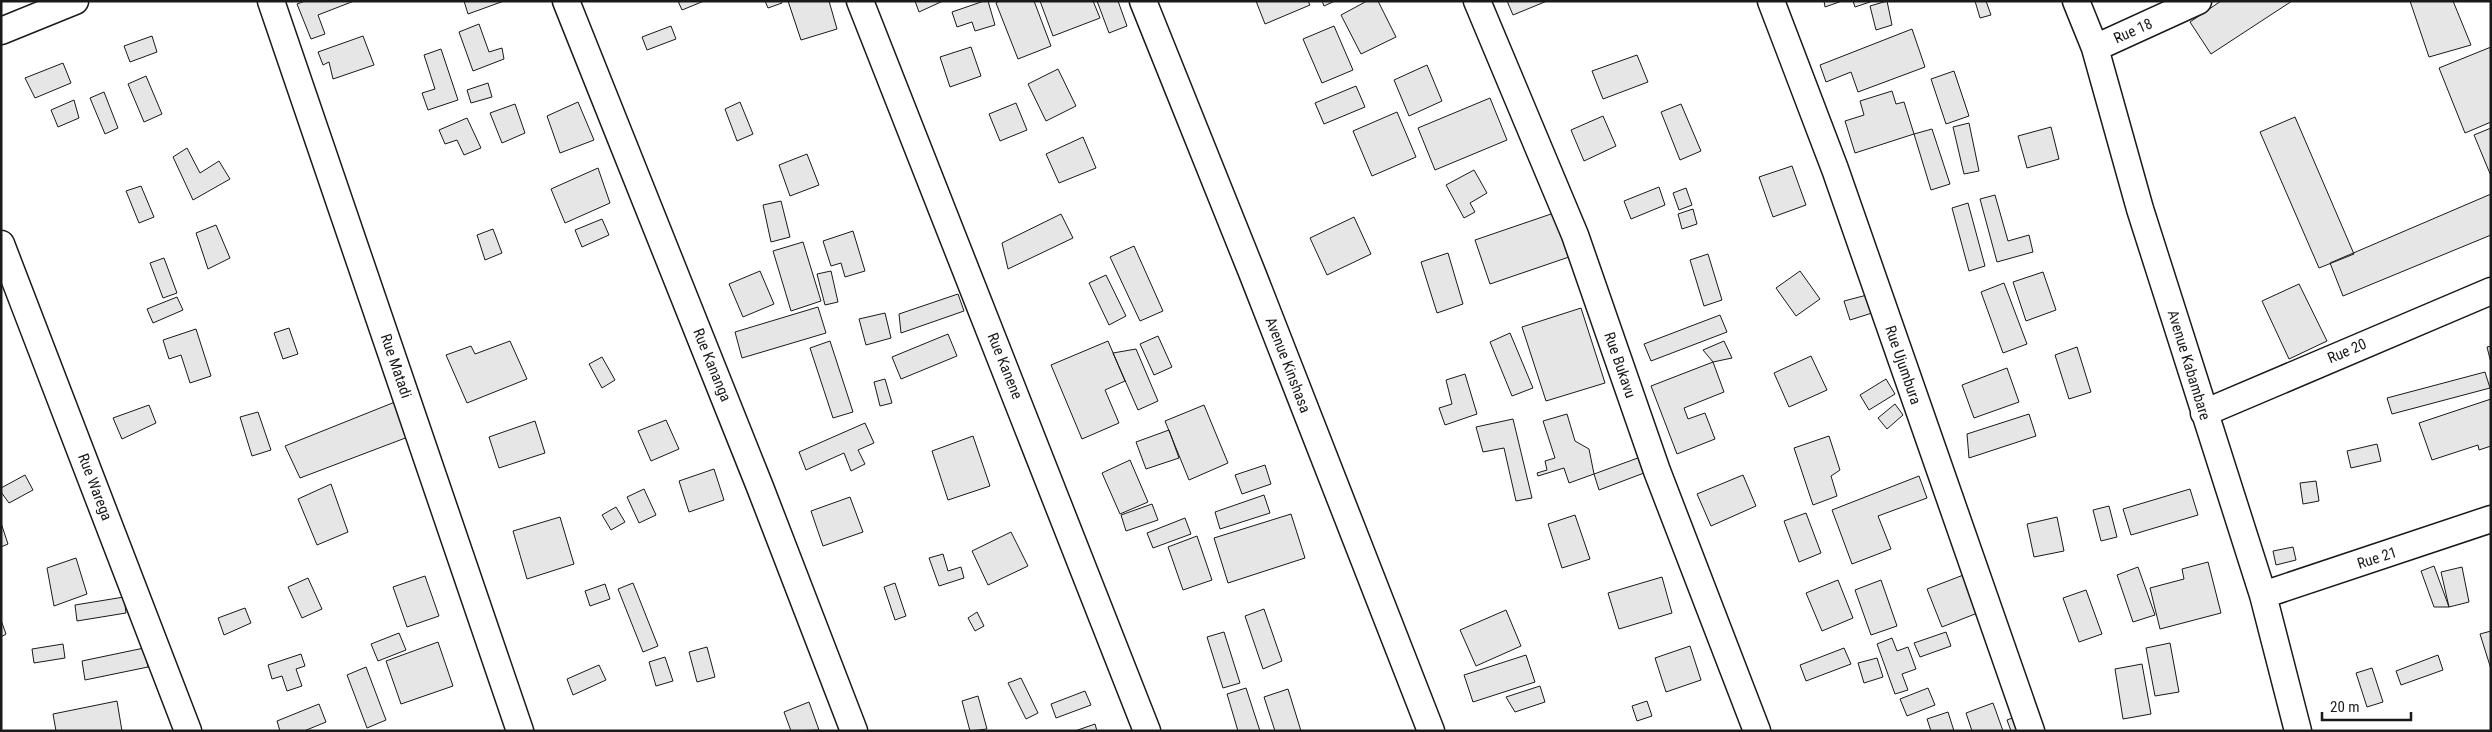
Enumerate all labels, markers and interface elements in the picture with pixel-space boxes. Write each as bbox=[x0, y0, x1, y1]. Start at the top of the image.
street label: Rue 18 bbox=[2111, 15, 2155, 47]
street label: Avenue Kabambare bbox=[2164, 308, 2214, 422]
street label: Avenue Kinshasa bbox=[1262, 315, 1314, 415]
street label: Rue Ujumbura bbox=[1881, 323, 1925, 407]
street label: Rue Kananga bbox=[689, 326, 735, 404]
street label: Rue Kanene bbox=[984, 330, 1026, 402]
street label: Rue Bukavu bbox=[1600, 330, 1640, 400]
street label: Rue Matadi bbox=[377, 332, 415, 400]
street label: Rue 20 bbox=[2325, 335, 2369, 367]
street label: Rue Warega bbox=[74, 451, 116, 523]
street label: Rue 21 bbox=[2355, 543, 2399, 573]
scale bar bbox=[2322, 690, 2411, 722]
text: 20 m bbox=[2330, 698, 2360, 716]

